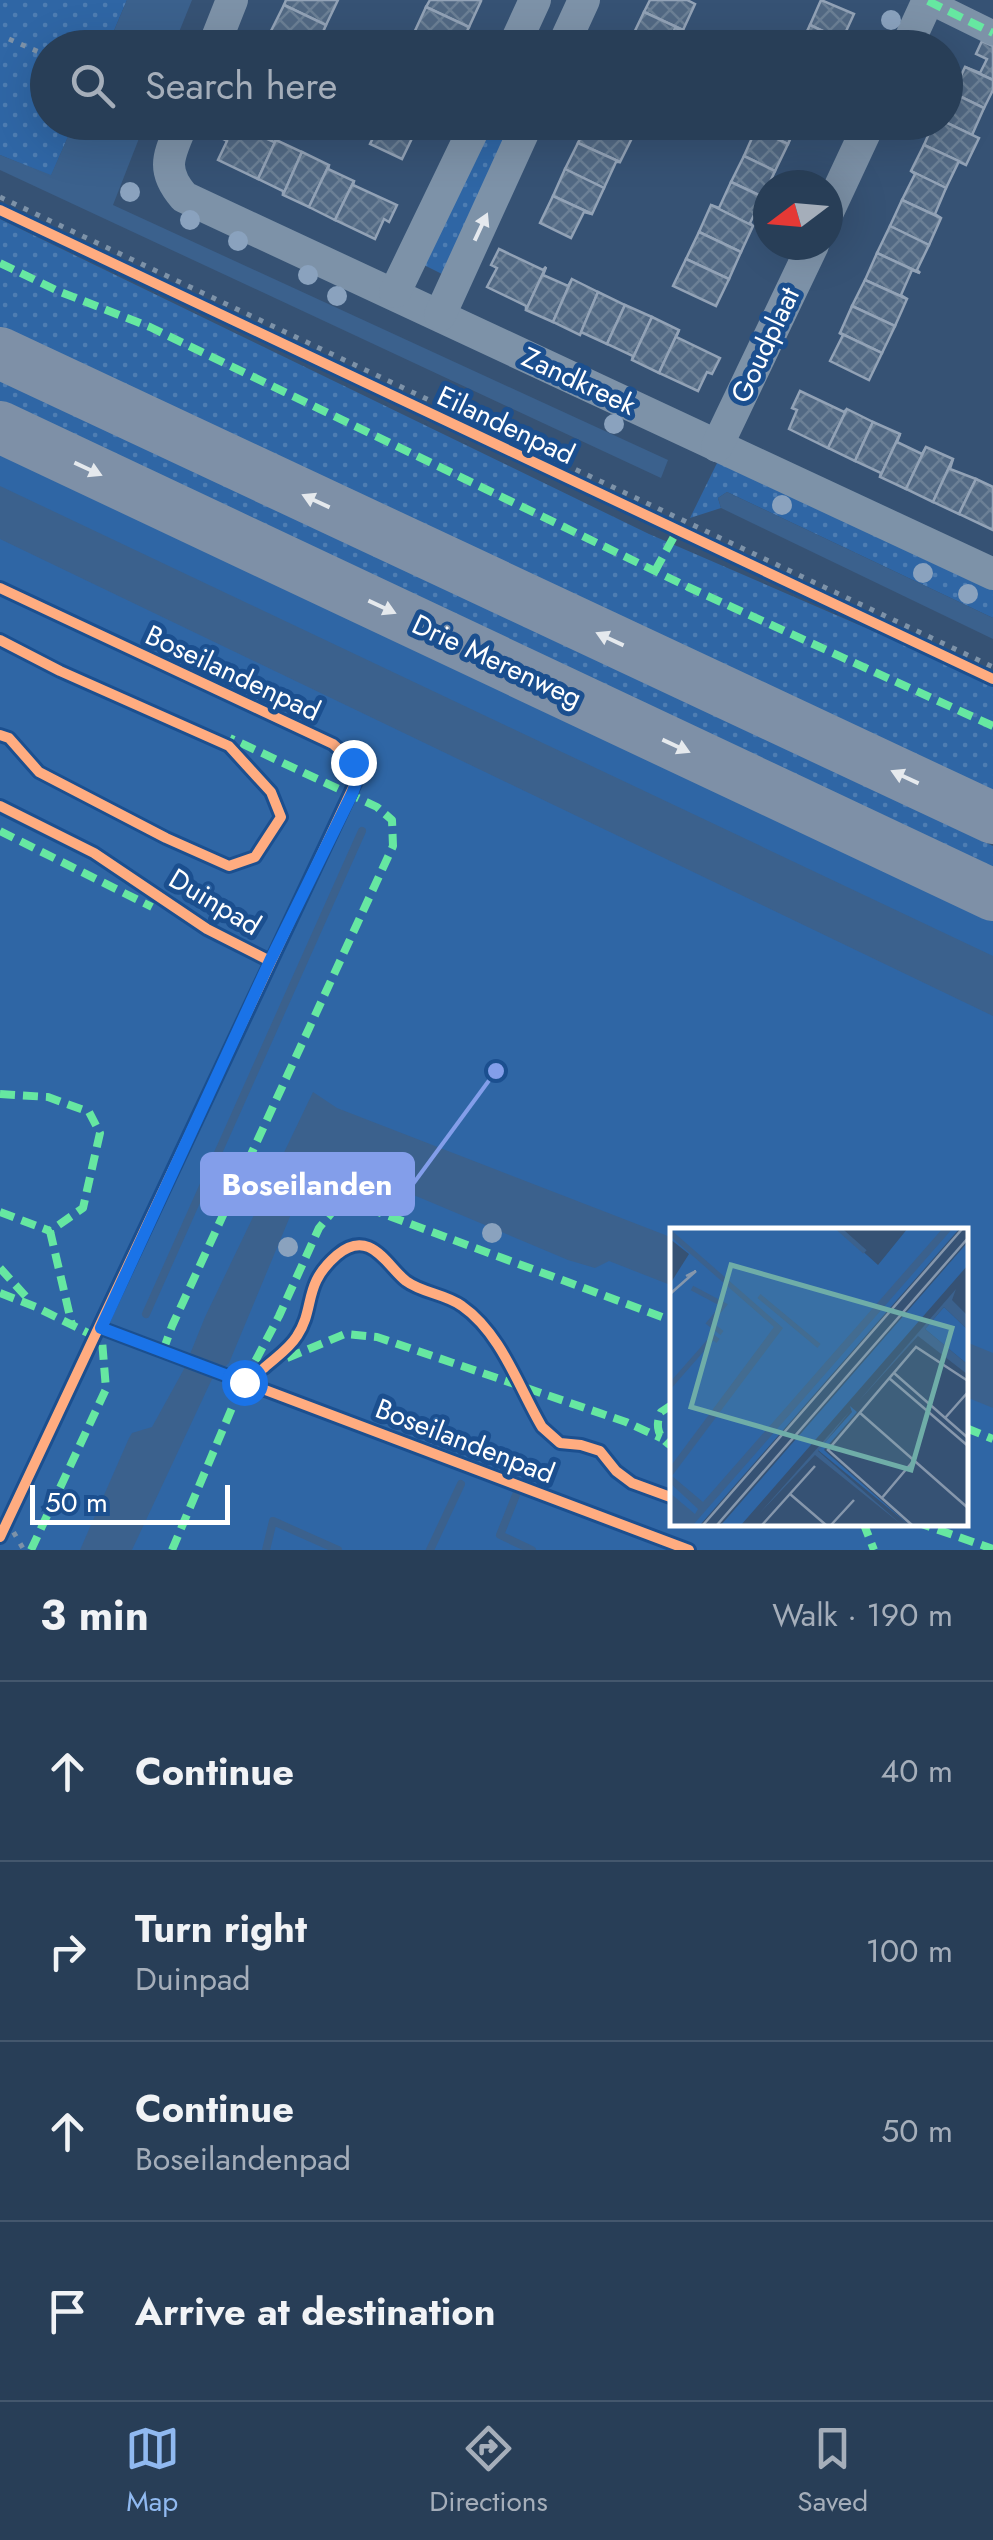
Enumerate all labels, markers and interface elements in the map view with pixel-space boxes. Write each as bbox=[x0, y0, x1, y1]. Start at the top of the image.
search box bbox=[30, 30, 963, 140]
icon: search bbox=[65, 58, 120, 113]
text: Search here bbox=[145, 58, 337, 113]
north arrow bbox=[753, 170, 843, 260]
one-way arrow bbox=[472, 212, 489, 241]
street label: Goudplaat bbox=[720, 280, 810, 410]
street label: Zandkreek bbox=[515, 337, 644, 426]
street label: Eilandenpad bbox=[430, 375, 582, 475]
one-way arrow bbox=[73, 461, 103, 477]
one-way arrow bbox=[301, 493, 330, 510]
one-way arrow bbox=[368, 599, 397, 616]
street label: Drie Merenweg bbox=[405, 604, 589, 718]
street label: Boseilandenpad bbox=[139, 614, 327, 732]
one-way arrow bbox=[596, 630, 625, 647]
one-way arrow bbox=[662, 737, 691, 754]
route end bbox=[331, 740, 377, 786]
one-way arrow bbox=[890, 768, 919, 785]
street label: Duinpad bbox=[161, 858, 269, 946]
callout: Boseilanden bbox=[202, 1154, 413, 1214]
text: Boseilanden bbox=[221, 1163, 393, 1206]
inset map bbox=[670, 1228, 968, 1525]
route start bbox=[222, 1360, 268, 1406]
street label: Boseilandenpad bbox=[369, 1388, 561, 1494]
scale bar bbox=[30, 1480, 230, 1524]
text: 50 m bbox=[45, 1482, 108, 1523]
text: 3 min bbox=[40, 1585, 149, 1646]
text: Walk · 190 m bbox=[772, 1592, 953, 1638]
icon: ahead bbox=[40, 1744, 95, 1799]
text: Continue bbox=[135, 1744, 294, 1799]
text: 40 m bbox=[881, 1748, 953, 1794]
text: Turn right bbox=[135, 1901, 307, 1956]
icon: right bbox=[40, 1924, 95, 1979]
text: 100 m bbox=[866, 1928, 953, 1974]
text: Duinpad bbox=[135, 1956, 251, 2002]
text: Continue bbox=[135, 2081, 294, 2136]
icon: ahead bbox=[40, 2104, 95, 2159]
text: 50 m bbox=[881, 2108, 953, 2154]
text: Boseilandenpad bbox=[135, 2136, 351, 2182]
icon: arrive bbox=[40, 2284, 95, 2339]
text: Arrive at destination bbox=[135, 2284, 496, 2339]
tab: Map bbox=[125, 2421, 180, 2522]
tab: Directions bbox=[429, 2421, 548, 2522]
tab: Saved bbox=[797, 2421, 868, 2522]

